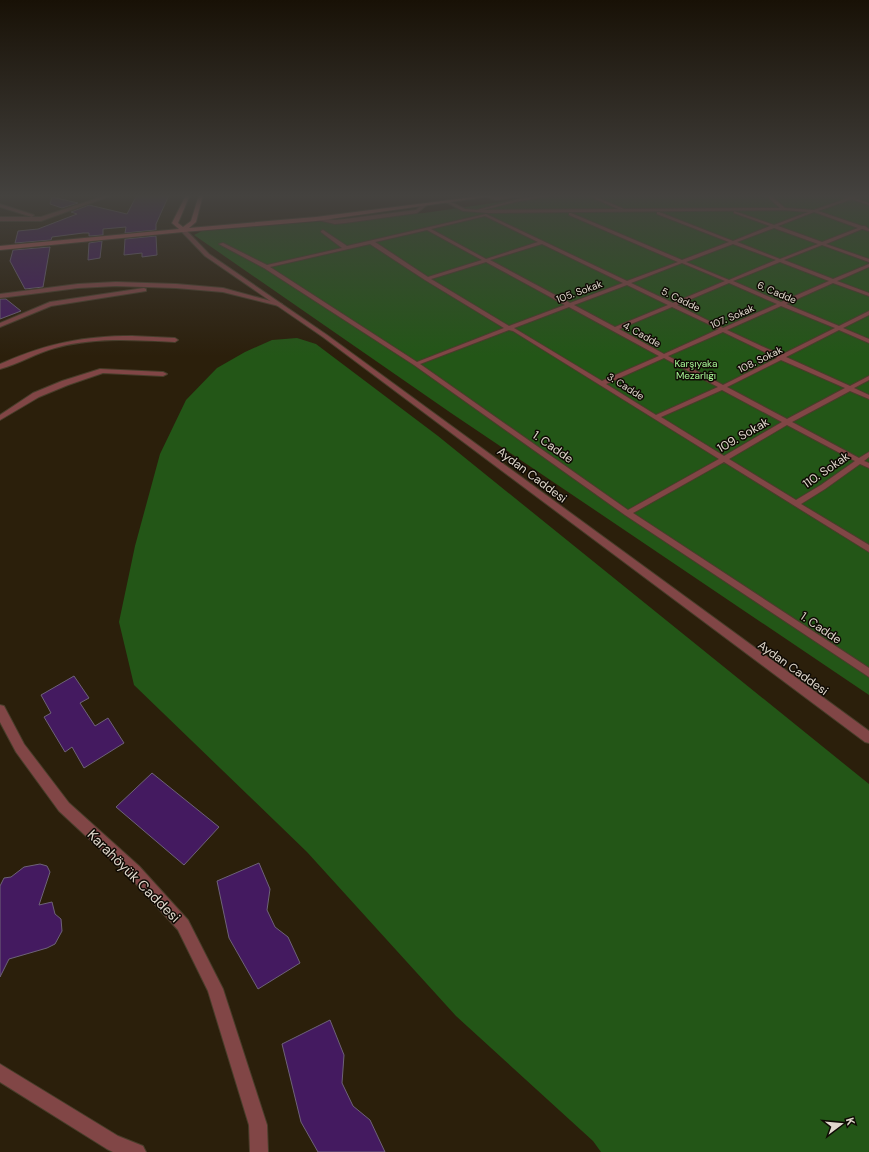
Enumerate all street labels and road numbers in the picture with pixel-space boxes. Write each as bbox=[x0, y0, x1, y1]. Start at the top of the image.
street label: 105. Sokak bbox=[554, 277, 604, 306]
street label: 6. Cadde bbox=[755, 278, 799, 307]
street label: 5. Cadde bbox=[659, 284, 703, 315]
street label: 107. Sokak bbox=[708, 301, 756, 332]
street label: 4. Cadde bbox=[620, 319, 663, 350]
street label: 108. Sokak bbox=[736, 343, 785, 376]
street label: 3. Cadde bbox=[605, 370, 647, 403]
street label: 109. Sokak bbox=[714, 414, 772, 456]
street label: 1. Cadde bbox=[529, 427, 577, 467]
street label: Aydan Caddesi bbox=[494, 444, 570, 507]
street label: 110. Sokak bbox=[800, 448, 852, 492]
street label: 1. Cadde bbox=[797, 608, 845, 648]
street label: Aydan Caddesi bbox=[755, 637, 832, 699]
street label: Karahöyük Caddesi bbox=[84, 826, 184, 926]

